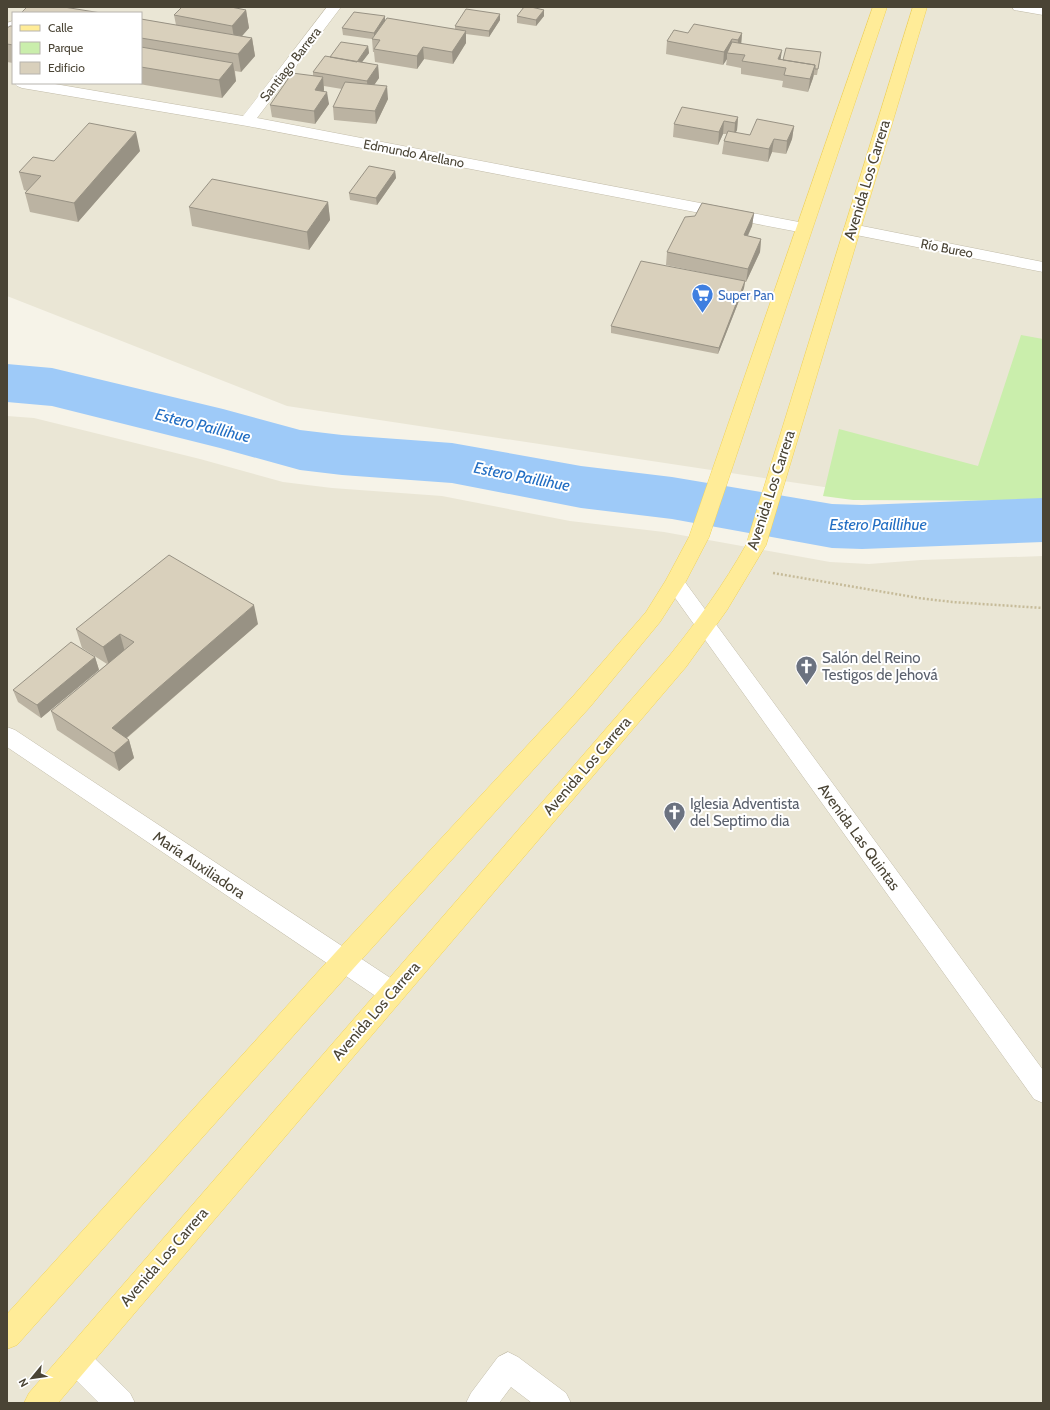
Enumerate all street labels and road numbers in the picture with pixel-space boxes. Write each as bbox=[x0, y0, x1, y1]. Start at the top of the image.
street label: Santiago Barrera bbox=[256, 23, 324, 104]
street label: Avenida Los Carrera bbox=[840, 117, 894, 242]
street label: Edmundo Arellano bbox=[362, 135, 466, 171]
street label: Río Bureo bbox=[920, 235, 974, 261]
street label: Avenida Los Carrera bbox=[743, 427, 799, 552]
street label: Avenida Los Carrera bbox=[539, 712, 635, 819]
street label: Avenida Las Quintas bbox=[814, 780, 904, 894]
street label: María Auxiliadora bbox=[149, 828, 249, 903]
street label: Avenida Los Carrera bbox=[328, 957, 424, 1064]
street label: Avenida Los Carrera bbox=[116, 1203, 212, 1310]

